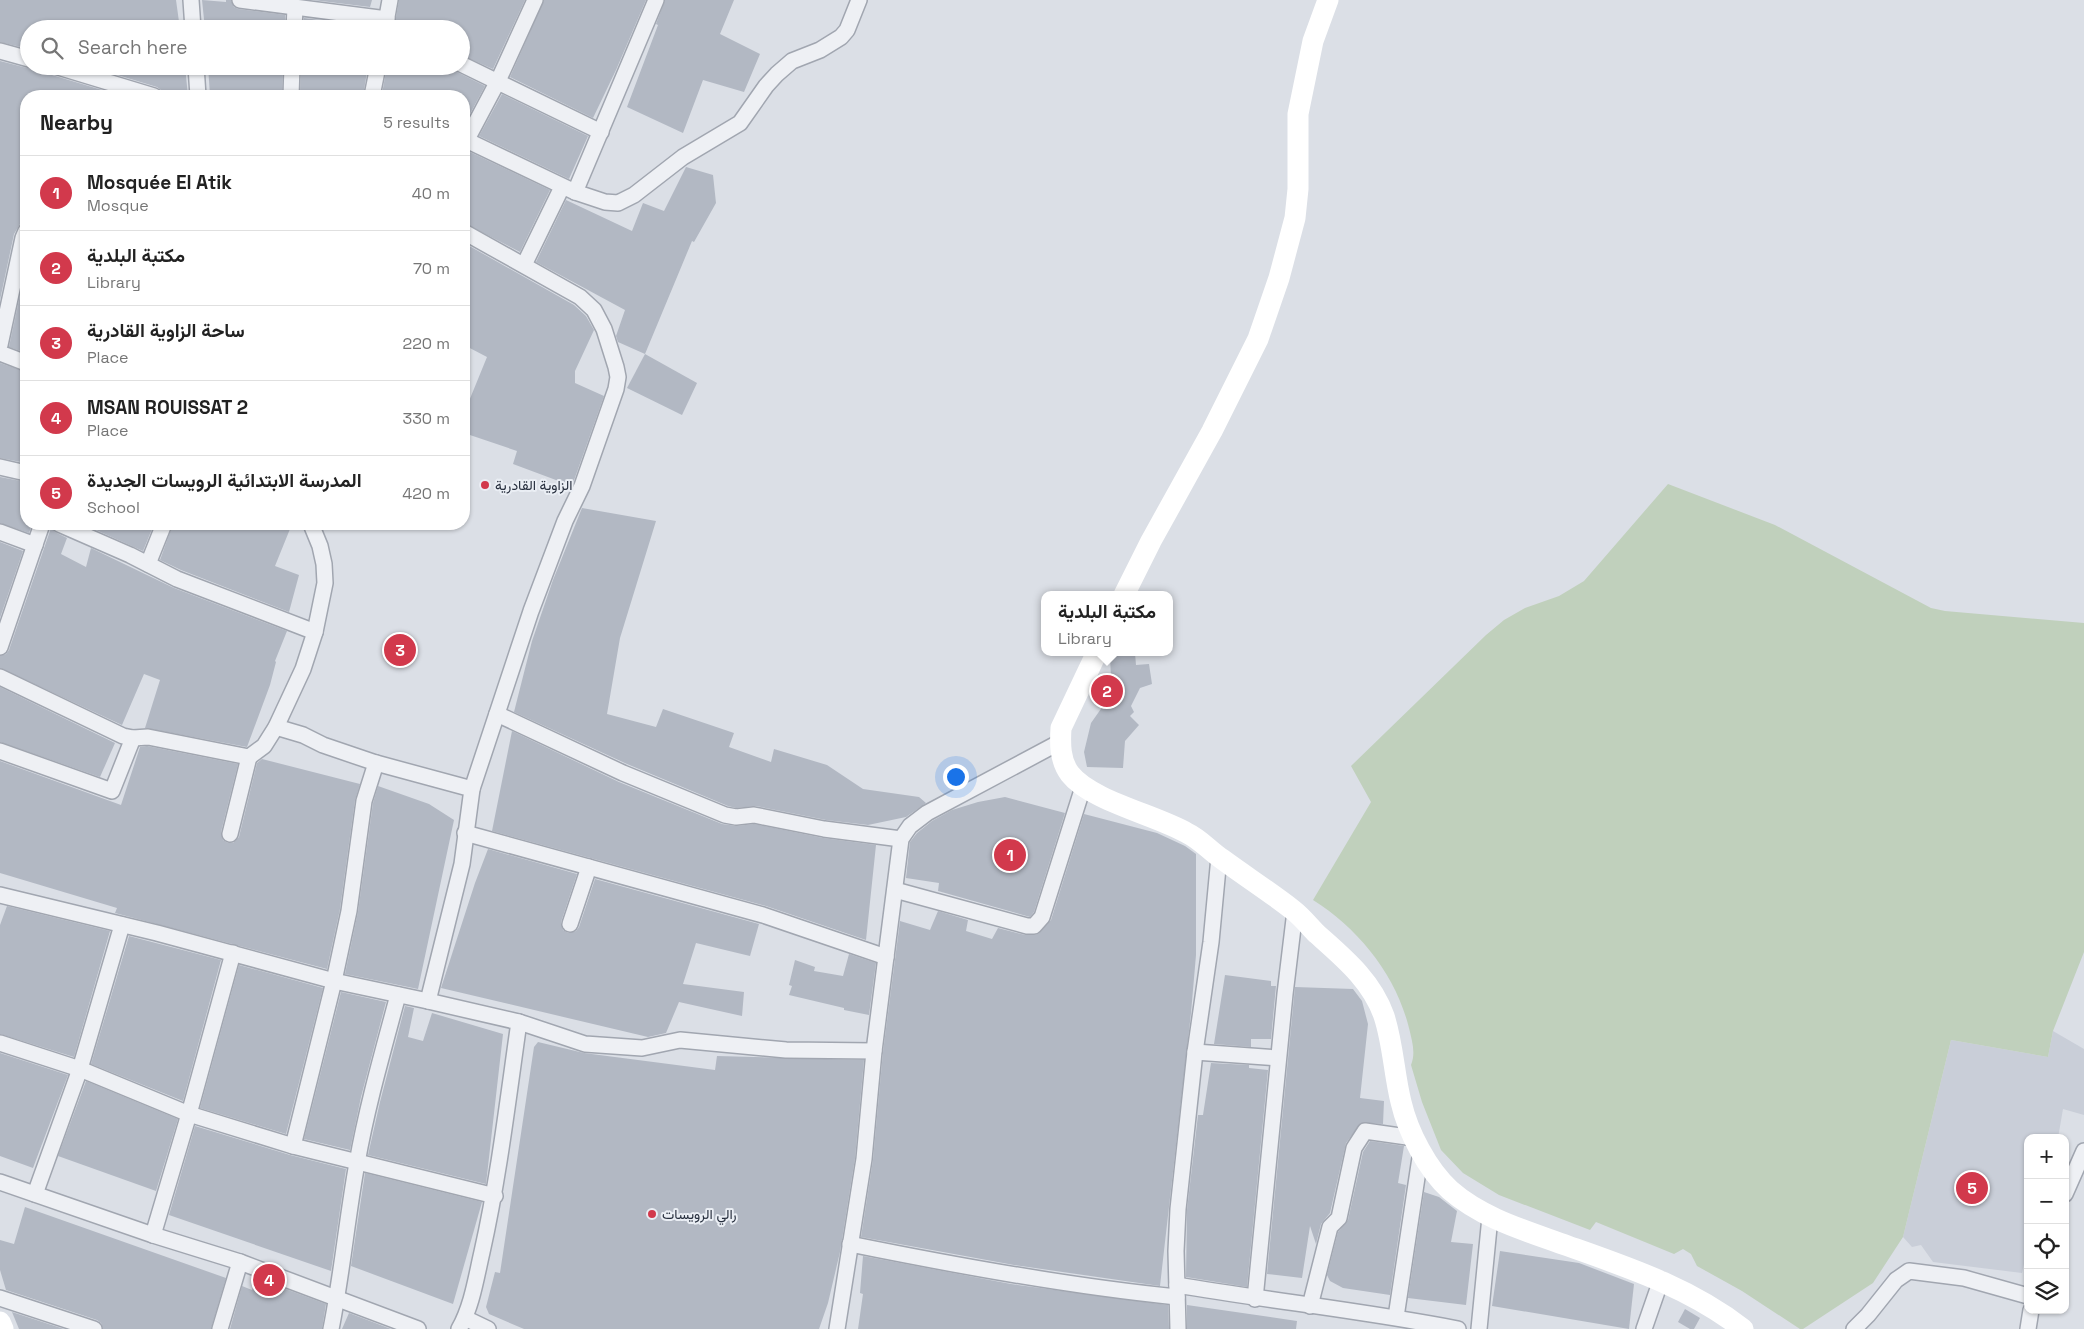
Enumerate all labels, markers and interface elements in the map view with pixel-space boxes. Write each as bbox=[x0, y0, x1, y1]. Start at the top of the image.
search box bbox=[20, 20, 470, 75]
icon: search bbox=[38, 34, 66, 62]
text: Search here bbox=[78, 35, 188, 60]
text: Nearby bbox=[40, 109, 113, 136]
text: 5 results bbox=[383, 112, 450, 133]
text: Mosquée El Atik bbox=[87, 170, 232, 195]
text: 1 bbox=[52, 183, 60, 204]
text: 40 m bbox=[412, 183, 450, 204]
text: Mosque bbox=[87, 195, 149, 216]
text: مكتبة البلدية bbox=[87, 243, 185, 268]
text: 2 bbox=[51, 258, 61, 279]
text: 70 m bbox=[413, 258, 450, 279]
text: Library bbox=[87, 272, 141, 293]
text: ساحة الزاوية القادرية bbox=[87, 318, 245, 343]
text: 3 bbox=[51, 333, 61, 354]
text: 220 m bbox=[403, 333, 450, 354]
text: Place bbox=[87, 347, 129, 368]
text: MSAN ROUISSAT 2 bbox=[87, 395, 248, 420]
text: 4 bbox=[51, 408, 61, 429]
text: 330 m bbox=[403, 408, 450, 429]
text: Place bbox=[87, 420, 129, 441]
text: المدرسة الابتدائية الرويسات الجديدة bbox=[87, 468, 362, 493]
place label: الزاوية القادرية bbox=[495, 476, 572, 494]
marker: الزاوية القادرية bbox=[479, 479, 491, 491]
text: 5 bbox=[51, 483, 61, 504]
text: 420 m bbox=[402, 483, 450, 504]
text: School bbox=[87, 497, 140, 518]
popup bbox=[1041, 591, 1173, 656]
text: مكتبة البلدية bbox=[1058, 599, 1156, 624]
text: Library bbox=[1058, 628, 1112, 649]
pin: 3 bbox=[384, 631, 416, 669]
pin: 2 bbox=[1091, 672, 1123, 710]
your location bbox=[943, 764, 969, 790]
pin: 1 bbox=[994, 836, 1026, 874]
map controls bbox=[2024, 1134, 2069, 1314]
button: + bbox=[2024, 1134, 2069, 1179]
pin: 5 bbox=[1956, 1169, 1988, 1207]
button: − bbox=[2024, 1179, 2069, 1224]
place label: رالي الرويسات bbox=[662, 1205, 737, 1226]
marker: رالي الرويسات bbox=[646, 1208, 658, 1220]
button: locate bbox=[2024, 1224, 2069, 1269]
pin: 4 bbox=[253, 1261, 285, 1299]
button: layers bbox=[2024, 1269, 2069, 1314]

